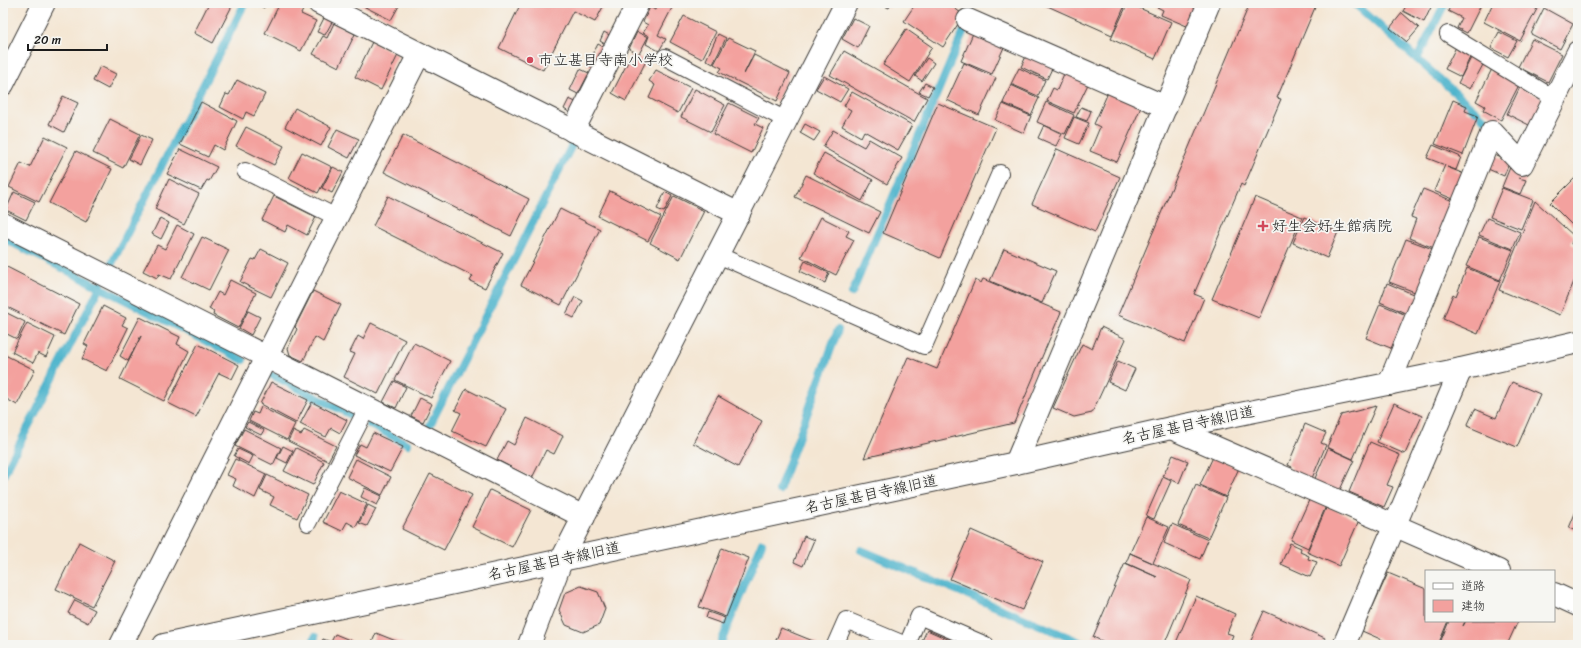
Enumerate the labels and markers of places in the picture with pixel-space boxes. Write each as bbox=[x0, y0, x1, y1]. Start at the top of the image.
place label: 市立甚目寺南小学校 bbox=[538, 47, 673, 73]
marker: 市立甚目寺南小学校 bbox=[525, 55, 535, 65]
place label: 好生会好生館病院 bbox=[1272, 213, 1392, 239]
marker: 好生会好生館病院 bbox=[1257, 220, 1269, 232]

